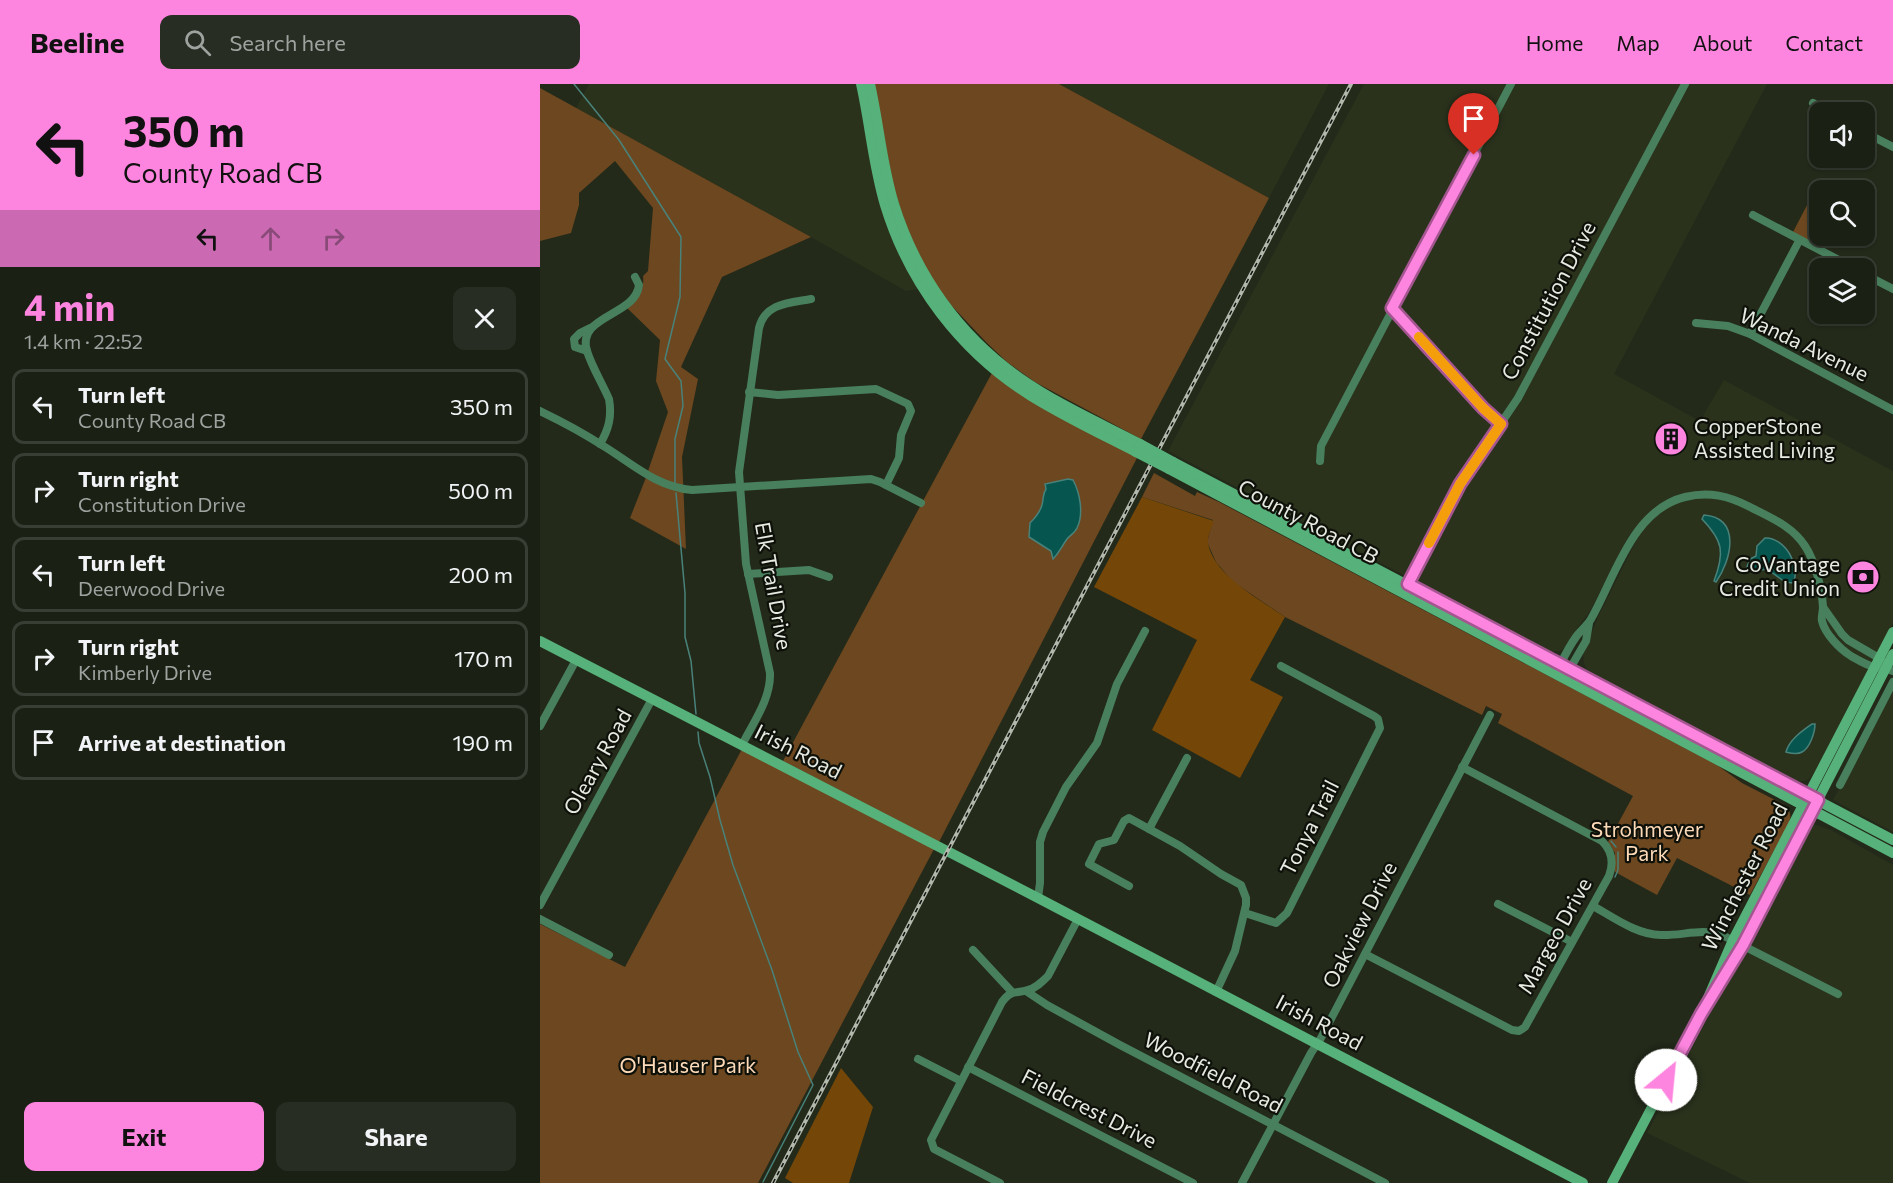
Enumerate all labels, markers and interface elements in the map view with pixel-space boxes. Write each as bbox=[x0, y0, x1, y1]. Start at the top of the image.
search box bbox=[160, 15, 580, 69]
text: Beeline bbox=[30, 25, 124, 59]
icon: search bbox=[181, 26, 214, 59]
text: Search here bbox=[229, 29, 346, 56]
text: Home bbox=[1526, 30, 1583, 55]
text: Map bbox=[1616, 30, 1660, 55]
text: About bbox=[1693, 30, 1752, 55]
text: Contact bbox=[1785, 30, 1863, 55]
pin bbox=[1448, 93, 1499, 155]
icon: arrive bbox=[1457, 102, 1490, 135]
map controls bbox=[1809, 102, 1875, 324]
button: sound bbox=[1809, 102, 1875, 168]
text: 350 m bbox=[123, 104, 245, 156]
icon: left bbox=[24, 108, 102, 186]
text: County Road CB bbox=[123, 156, 323, 189]
button: search bbox=[1809, 180, 1875, 246]
street label: Constitution Drive bbox=[1495, 217, 1600, 384]
icon: left bbox=[191, 222, 224, 255]
icon: ahead bbox=[254, 222, 287, 255]
icon: right bbox=[317, 222, 350, 255]
button: layers bbox=[1809, 258, 1875, 324]
text: 4 min bbox=[24, 284, 115, 328]
button: close bbox=[453, 287, 516, 350]
street label: Wanda Avenue bbox=[1736, 302, 1873, 386]
text: 1.4 km · 22:52 bbox=[24, 329, 143, 353]
text: Turn left bbox=[78, 381, 165, 408]
icon: left bbox=[27, 390, 60, 423]
text: 350 m bbox=[450, 393, 513, 420]
text: County Road CB bbox=[78, 408, 226, 432]
place label: CopperStone Assisted Living bbox=[1694, 413, 1835, 462]
building icon: CopperStone Assisted Living bbox=[1653, 421, 1689, 457]
text: Turn right bbox=[78, 465, 179, 492]
street label: County Road CB bbox=[1234, 473, 1383, 568]
icon: right bbox=[27, 474, 60, 507]
text: 500 m bbox=[448, 477, 513, 504]
text: Constitution Drive bbox=[78, 492, 246, 516]
street label: Elk Trail Drive bbox=[751, 520, 798, 652]
text: Turn left bbox=[78, 549, 165, 576]
place label: CoVantage Credit Union bbox=[1719, 551, 1840, 600]
icon: left bbox=[27, 558, 60, 591]
bank icon: CoVantage Credit Union bbox=[1845, 559, 1881, 595]
text: 200 m bbox=[449, 561, 513, 588]
text: Deerwood Drive bbox=[78, 576, 225, 600]
text: Turn right bbox=[78, 633, 179, 660]
icon: right bbox=[27, 642, 60, 675]
text: 170 m bbox=[454, 645, 513, 672]
text: Kimberly Drive bbox=[78, 660, 212, 684]
street label: Oleary Road bbox=[557, 704, 636, 818]
street label: Irish Road bbox=[751, 718, 846, 783]
icon: arrive bbox=[27, 726, 60, 759]
text: Arrive at destination bbox=[78, 729, 286, 756]
text: 190 m bbox=[452, 729, 513, 756]
street label: Tonya Trail bbox=[1274, 776, 1343, 879]
street label: Winchester Road bbox=[1696, 798, 1792, 955]
park label: Strohmeyer Park bbox=[1591, 816, 1703, 865]
street label: Oakview Drive bbox=[1316, 857, 1401, 992]
street label: Margeo Drive bbox=[1512, 873, 1596, 998]
street label: Irish Road bbox=[1272, 989, 1367, 1055]
street label: Woodfield Road bbox=[1140, 1026, 1287, 1117]
position arrow bbox=[1634, 1048, 1698, 1112]
park label: O'Hauser Park bbox=[620, 1052, 756, 1077]
street label: Fieldcrest Drive bbox=[1018, 1063, 1161, 1152]
button: Exit bbox=[24, 1102, 264, 1171]
button: Share bbox=[276, 1102, 516, 1171]

